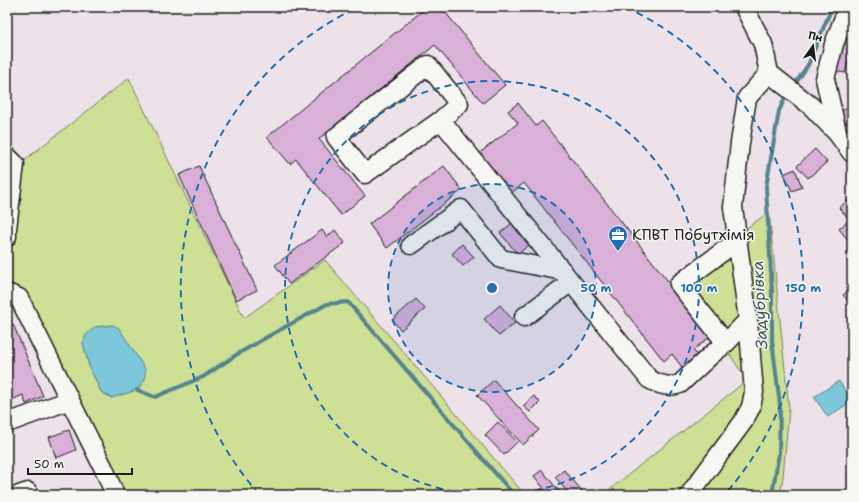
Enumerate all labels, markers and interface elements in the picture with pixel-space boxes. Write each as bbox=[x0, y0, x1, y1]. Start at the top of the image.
north arrow bbox=[793, 26, 833, 66]
text: Пн bbox=[806, 28, 824, 46]
office icon: КПВТ Побутхімія bbox=[607, 224, 629, 252]
place label: КПВТ Побутхімія bbox=[632, 225, 755, 245]
water label: Задубрівка bbox=[747, 260, 772, 350]
text: 50 m bbox=[581, 280, 612, 296]
text: 100 m bbox=[681, 280, 718, 296]
text: 150 m bbox=[785, 280, 821, 296]
centre of rings bbox=[485, 281, 499, 295]
scale bar bbox=[28, 450, 132, 476]
text: 50 m bbox=[34, 456, 64, 472]

